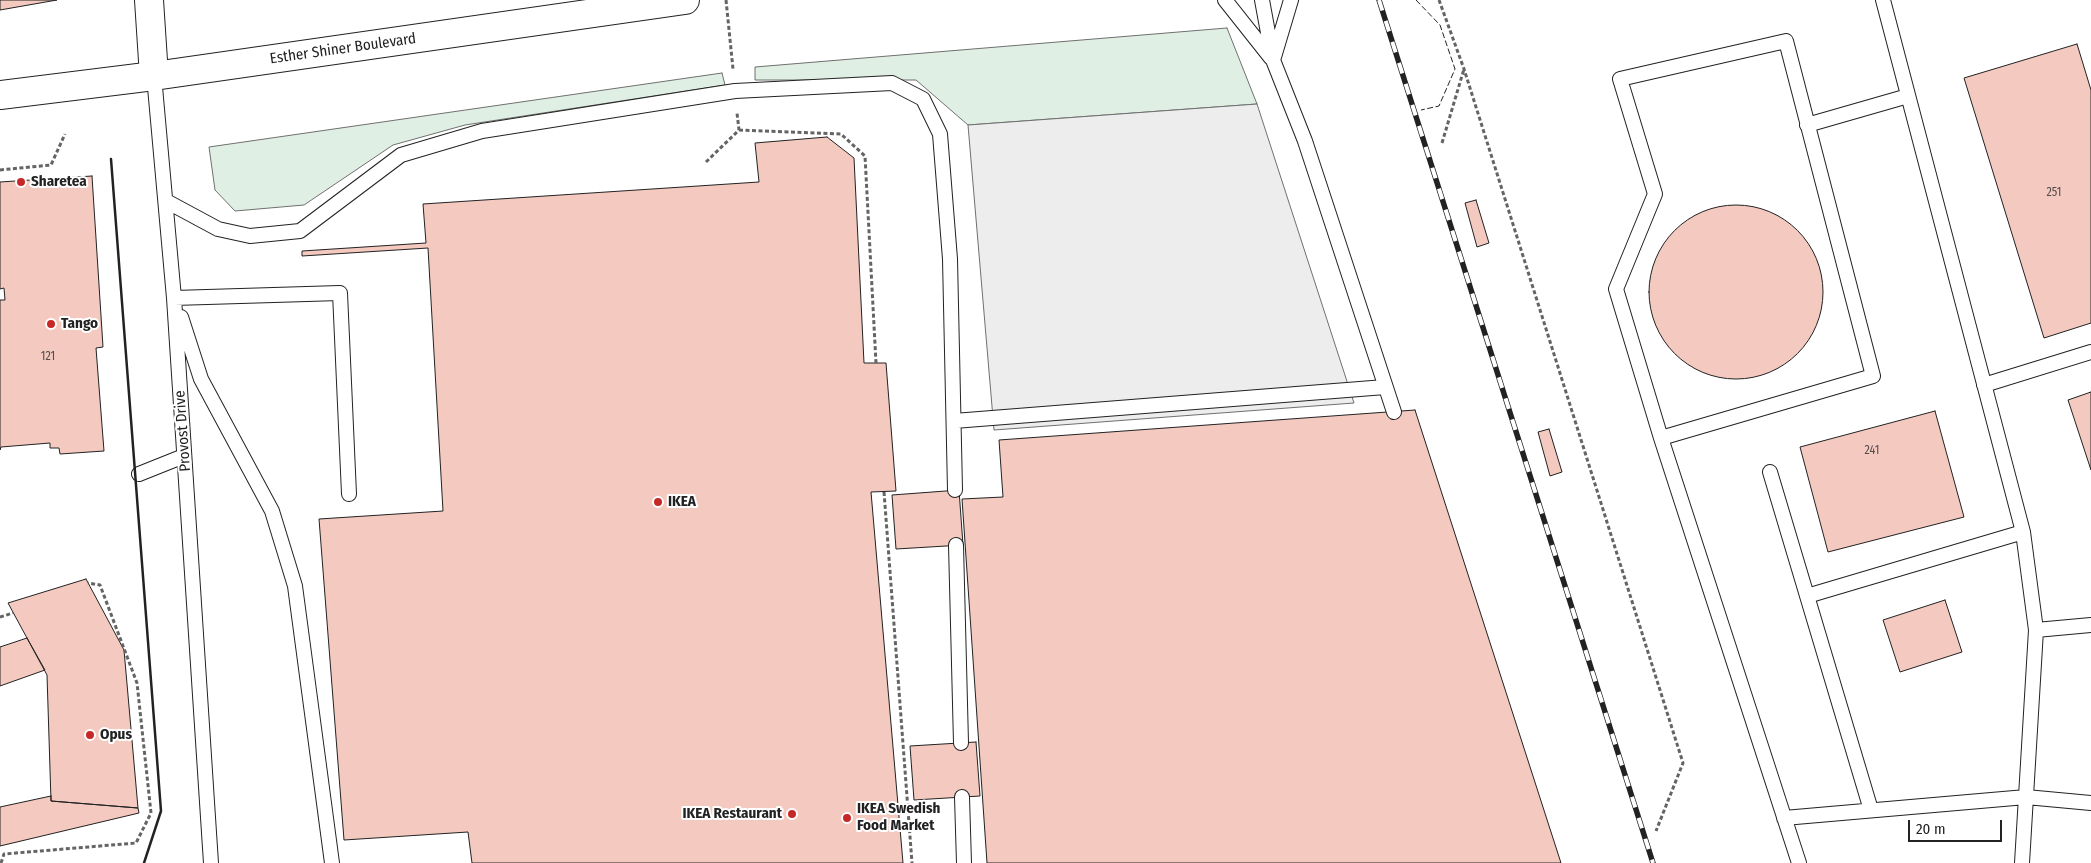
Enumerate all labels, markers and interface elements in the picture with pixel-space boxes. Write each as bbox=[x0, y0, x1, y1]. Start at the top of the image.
street label: Esther Shiner Boulevard bbox=[269, 30, 417, 68]
place label: Sharetea bbox=[31, 173, 87, 191]
marker: Sharetea bbox=[15, 176, 27, 188]
house number: 251 bbox=[2047, 186, 2061, 200]
place label: Tango bbox=[61, 315, 98, 333]
marker: Tango bbox=[45, 318, 57, 330]
house number: 121 bbox=[41, 350, 55, 364]
street label: Provost Drive bbox=[171, 390, 195, 472]
house number: 241 bbox=[1865, 444, 1879, 458]
place label: IKEA bbox=[668, 493, 696, 511]
marker: IKEA bbox=[652, 496, 664, 508]
place label: Opus bbox=[100, 726, 132, 744]
marker: Opus bbox=[84, 729, 96, 741]
place label: IKEA Swedish Food Market bbox=[857, 800, 940, 835]
place label: IKEA Restaurant bbox=[682, 805, 782, 823]
marker: IKEA Restaurant bbox=[786, 808, 798, 820]
scale bar bbox=[1911, 810, 2005, 842]
marker: IKEA Swedish Food Market bbox=[841, 812, 853, 824]
text: 20 m bbox=[1916, 820, 1946, 838]

